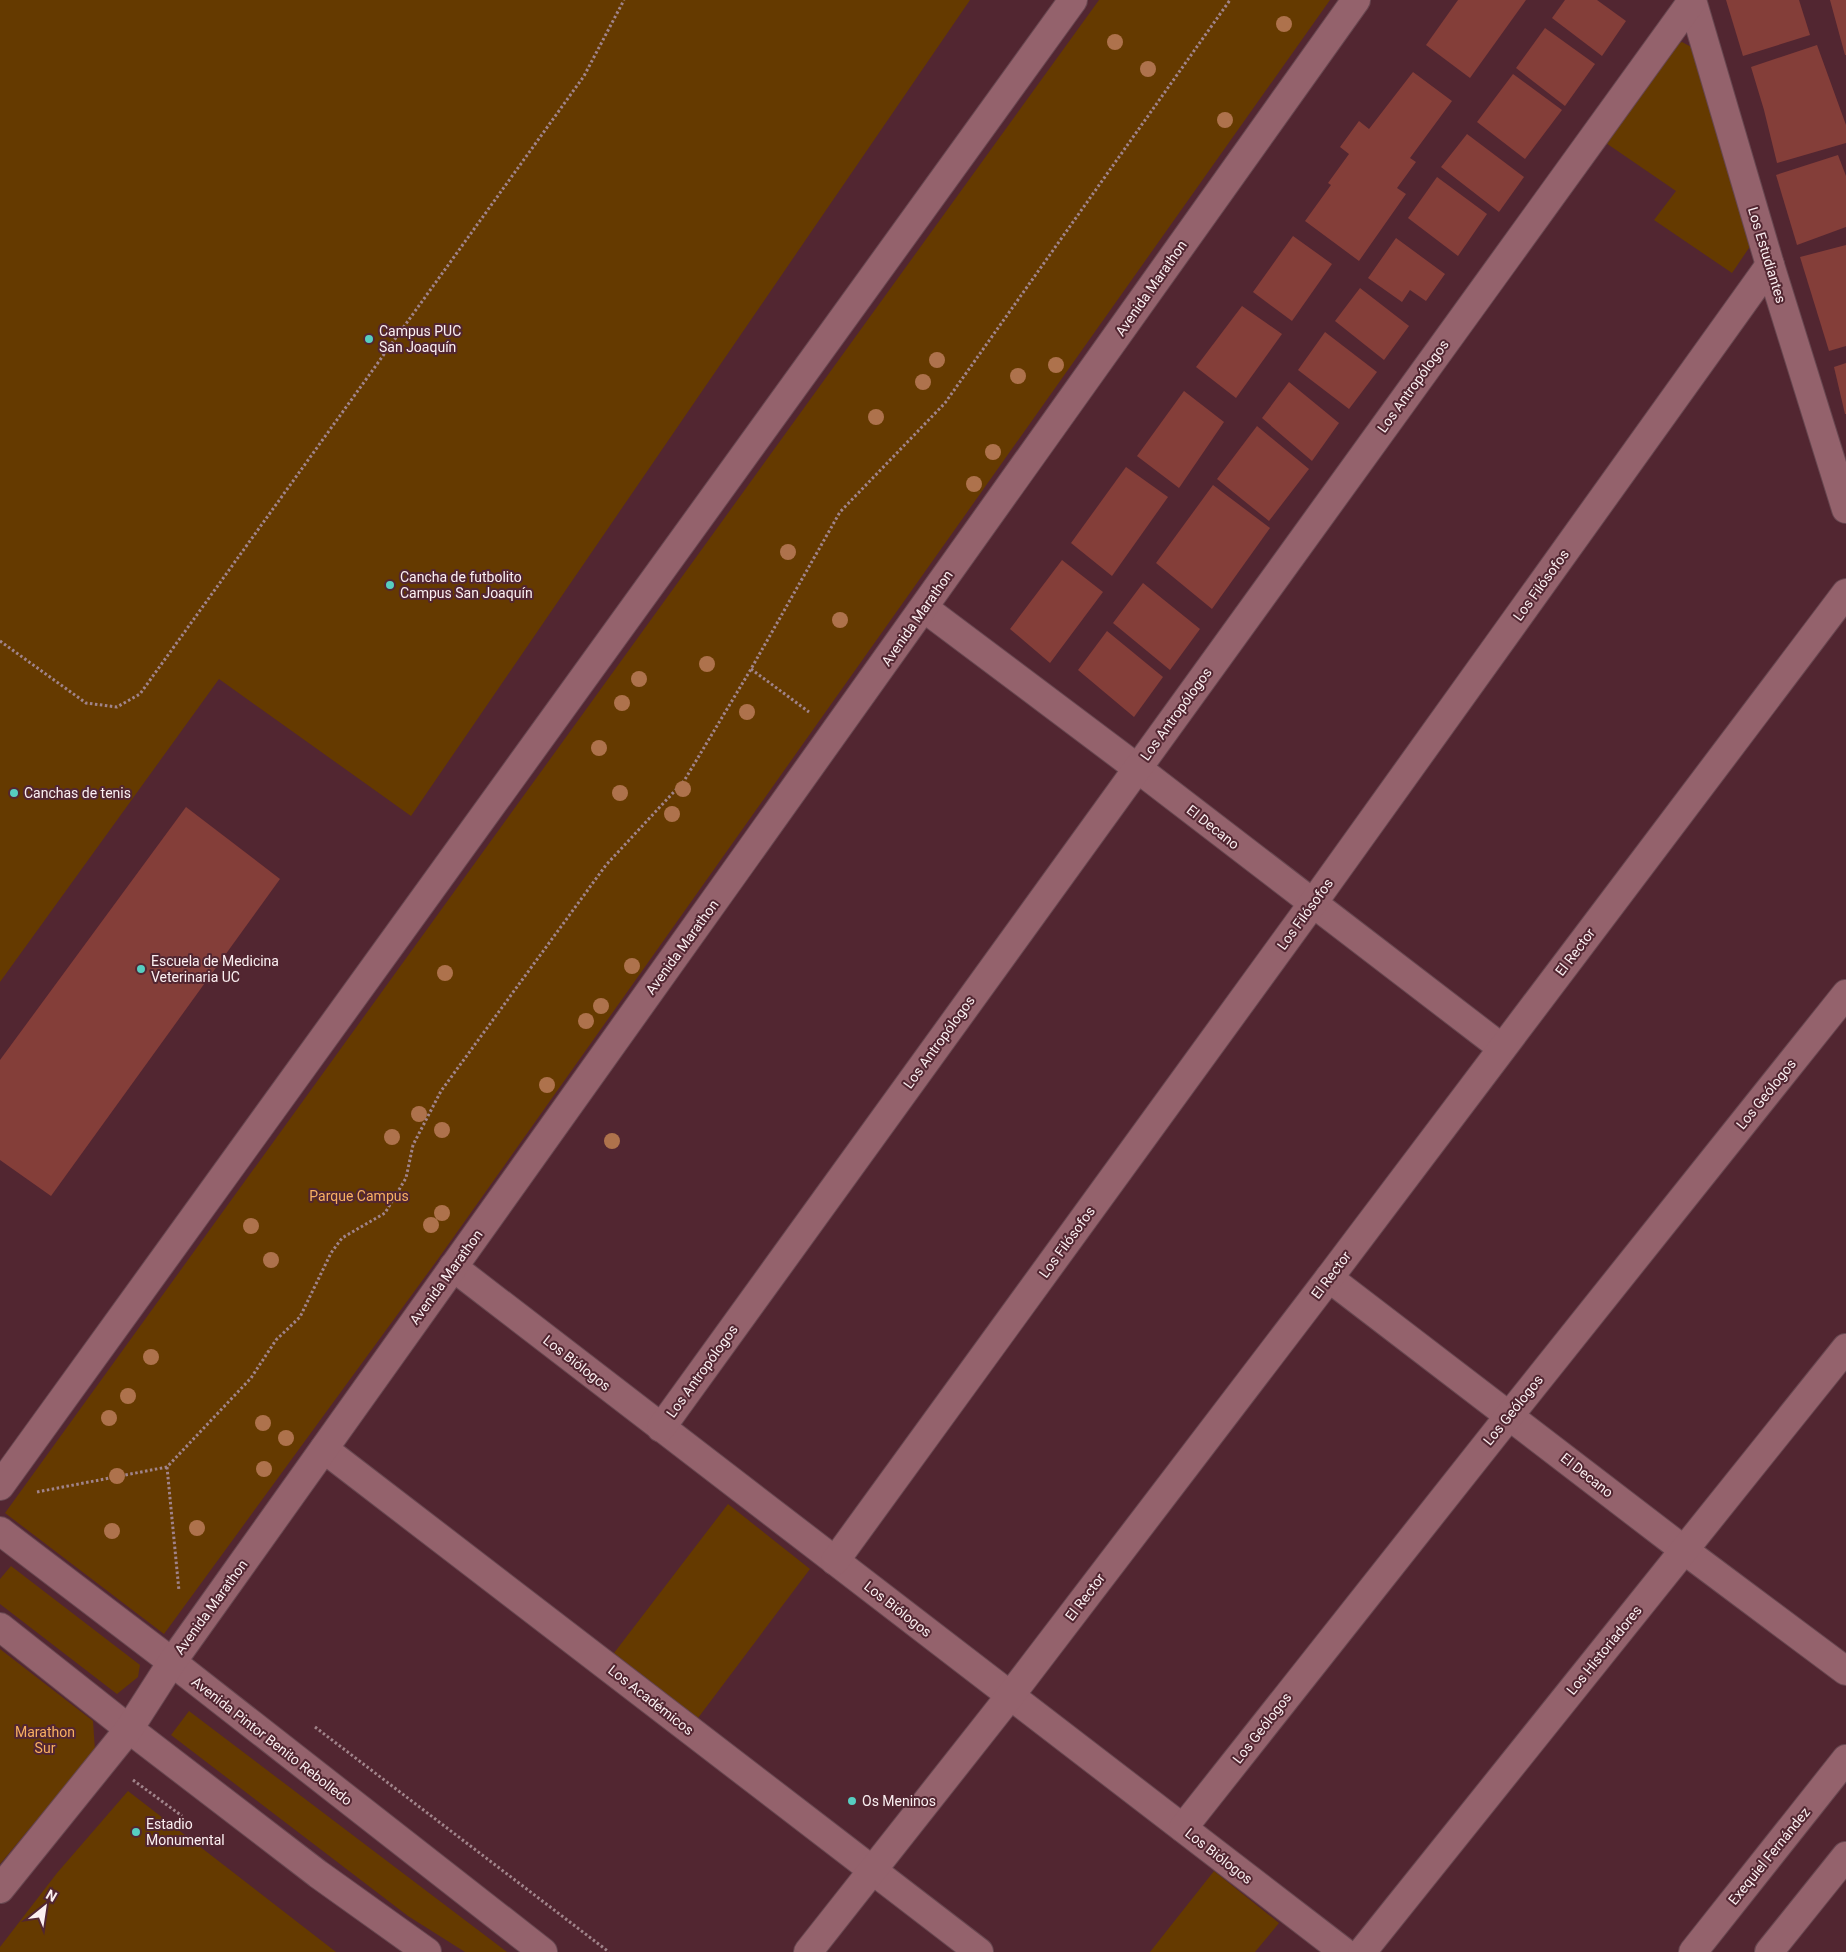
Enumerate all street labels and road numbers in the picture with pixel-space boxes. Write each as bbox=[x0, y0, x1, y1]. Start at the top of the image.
street label: Los Estudiantes bbox=[1745, 205, 1789, 305]
street label: Avenida Marathon bbox=[1112, 237, 1190, 339]
street label: Los Antropólogos bbox=[1374, 337, 1452, 435]
street label: Los Filósofos bbox=[1510, 546, 1572, 624]
street label: Avenida Marathon bbox=[878, 567, 956, 669]
street label: Los Antropólogos bbox=[1137, 665, 1215, 763]
street label: El Decano bbox=[1184, 802, 1242, 852]
street label: Los Filósofos bbox=[1274, 875, 1336, 953]
street label: Avenida Marathon bbox=[642, 897, 722, 997]
street label: El Rector bbox=[1552, 925, 1598, 979]
street label: Los Antropólogos bbox=[900, 993, 978, 1091]
street label: Los Geólogos bbox=[1733, 1056, 1799, 1132]
street label: Los Filósofos bbox=[1036, 1203, 1098, 1281]
street label: Avenida Marathon bbox=[406, 1227, 486, 1327]
street label: El Rector bbox=[1308, 1248, 1354, 1302]
street label: Los Antropólogos bbox=[663, 1322, 741, 1420]
street label: Los Biólogos bbox=[540, 1332, 614, 1394]
street label: Los Geólogos bbox=[1480, 1372, 1546, 1448]
street label: El Decano bbox=[1558, 1450, 1616, 1500]
street label: Avenida Marathon bbox=[171, 1557, 251, 1657]
street label: El Rector bbox=[1062, 1570, 1108, 1624]
street label: Los Biólogos bbox=[861, 1578, 935, 1640]
street label: Los Historiadores bbox=[1563, 1602, 1645, 1698]
street label: Los Académicos bbox=[605, 1662, 697, 1738]
street label: Avenida Pintor Benito Rebolledo bbox=[189, 1673, 355, 1809]
street label: Los Geólogos bbox=[1229, 1689, 1295, 1767]
street label: Exequiel Fernández bbox=[1725, 1804, 1813, 1908]
street label: Los Biólogos bbox=[1182, 1825, 1256, 1887]

